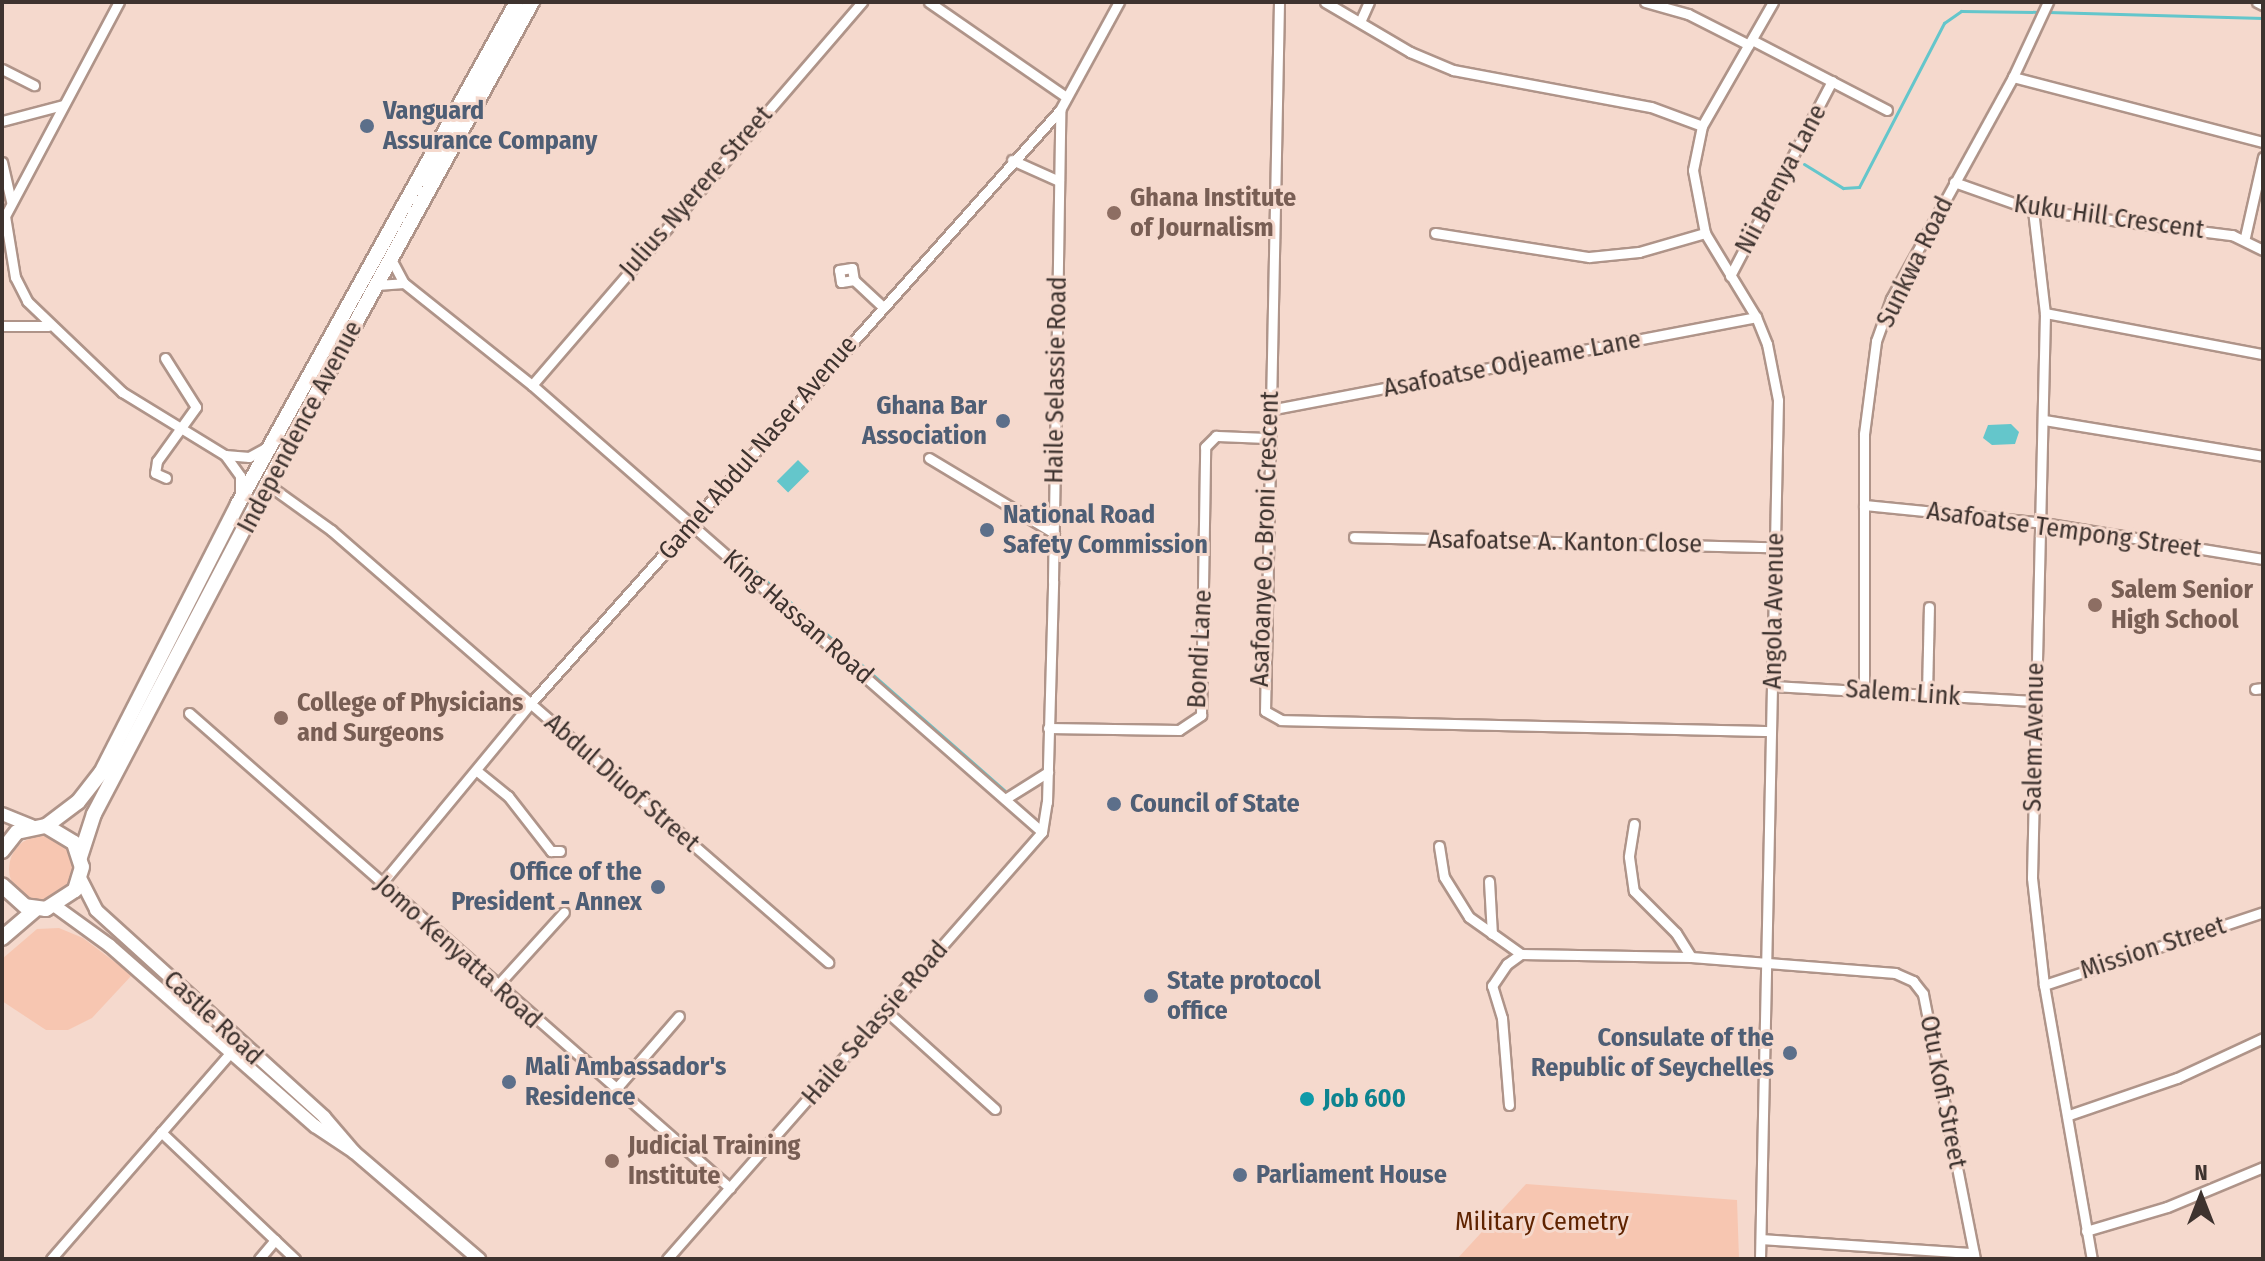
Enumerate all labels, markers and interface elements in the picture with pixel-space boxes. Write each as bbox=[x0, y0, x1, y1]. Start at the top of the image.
place label: Vanguard Assurance Company bbox=[383, 95, 597, 156]
street label: Nii Brenya Lane bbox=[1729, 99, 1833, 259]
street label: Julius Nyerere Street bbox=[613, 100, 779, 284]
marker: Vanguard Assurance Company bbox=[358, 117, 376, 135]
place label: Ghana Institute of Journalism bbox=[1130, 182, 1296, 244]
street label: Kuku Hill Crescent bbox=[2012, 188, 2206, 246]
street label: Sunkwa Road bbox=[1870, 191, 1960, 333]
marker: Ghana Institute of Journalism bbox=[1105, 204, 1123, 222]
street label: Haile Selassie Road bbox=[1039, 276, 1073, 484]
street label: Independence Avenue bbox=[231, 316, 369, 538]
street label: Asafoatse Odjeame Lane bbox=[1381, 324, 1643, 404]
street label: Gamel Abdul Naser Avenue bbox=[652, 329, 864, 567]
place label: Ghana Bar Association bbox=[862, 390, 987, 452]
street label: Asafoanye O. Broni Crescent bbox=[1244, 391, 1286, 687]
marker: Ghana Bar Association bbox=[994, 412, 1012, 430]
street label: Asafoatse Tempong Street bbox=[1925, 495, 2203, 565]
place label: National Road Safety Commission bbox=[1003, 499, 1208, 560]
marker: National Road Safety Commission bbox=[978, 521, 996, 539]
street label: Asafoatse A. Kanton Close bbox=[1428, 524, 1702, 560]
street label: Angola Avenue bbox=[1757, 532, 1791, 690]
street label: King Hassan Road bbox=[716, 543, 880, 691]
place label: Salem Senior High School bbox=[2111, 574, 2253, 636]
street label: Bondi Lane bbox=[1181, 589, 1219, 709]
marker: Salem Senior High School bbox=[2086, 596, 2104, 614]
street label: Salem Avenue bbox=[2017, 662, 2051, 812]
street label: Salem Link bbox=[1845, 673, 1961, 713]
place label: College of Physicians and Surgeons bbox=[297, 687, 523, 748]
street label: Abdul Diuof Street bbox=[538, 707, 706, 859]
marker: College of Physicians and Surgeons bbox=[272, 709, 290, 727]
place label: Council of State bbox=[1130, 788, 1300, 820]
marker: Council of State bbox=[1105, 795, 1123, 813]
place label: Office of the President - Annex bbox=[451, 856, 642, 918]
street label: Jomo Kenyatta Road bbox=[368, 869, 548, 1035]
marker: Office of the President - Annex bbox=[649, 878, 667, 896]
street label: Mission Street bbox=[2076, 910, 2230, 986]
street label: Haile Selassie Road bbox=[795, 935, 955, 1111]
street label: Castle Road bbox=[157, 964, 269, 1072]
place label: State protocol office bbox=[1167, 965, 1321, 1026]
marker: State protocol office bbox=[1142, 987, 1160, 1005]
street label: Otu Kofi Street bbox=[1913, 1013, 1973, 1171]
place label: Consulate of the Republic of Seychelles bbox=[1531, 1022, 1774, 1084]
marker: Consulate of the Republic of Seychelles bbox=[1781, 1044, 1799, 1062]
place label: Mali Ambassador's Residence bbox=[525, 1051, 726, 1112]
marker: Mali Ambassador's Residence bbox=[500, 1073, 518, 1091]
place label: Job 600 bbox=[1323, 1083, 1406, 1115]
marker: Job 600 bbox=[1298, 1090, 1316, 1108]
place label: Judicial Training Institute bbox=[628, 1130, 800, 1192]
marker: Judicial Training Institute bbox=[603, 1152, 621, 1170]
north arrow bbox=[2161, 1157, 2241, 1237]
place label: Parliament House bbox=[1256, 1159, 1447, 1191]
text: N bbox=[2194, 1159, 2208, 1186]
marker: Parliament House bbox=[1231, 1166, 1249, 1184]
park label: Military Cemetry bbox=[1455, 1206, 1629, 1238]

